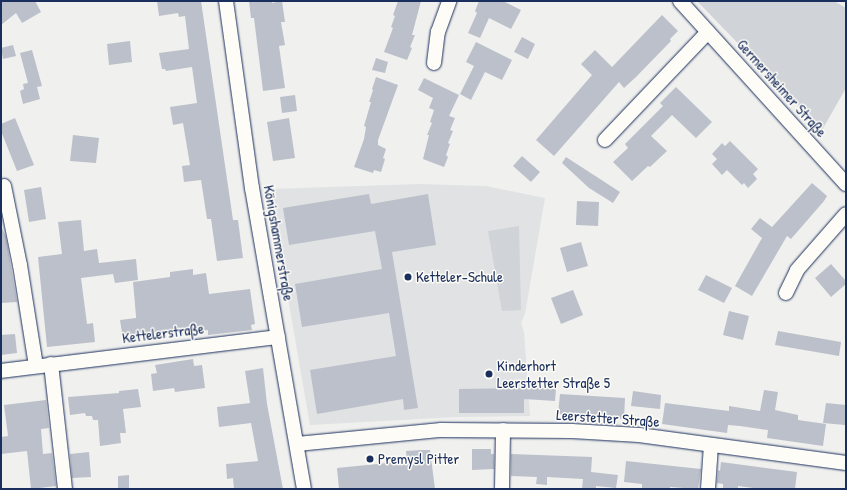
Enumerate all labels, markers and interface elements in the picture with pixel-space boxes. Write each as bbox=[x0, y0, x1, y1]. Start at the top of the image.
street label: Germersheimer Straße bbox=[733, 35, 831, 141]
street label: Königshammerstraße bbox=[260, 184, 298, 302]
place label: Ketteler-Schule bbox=[416, 268, 503, 286]
marker: Ketteler-Schule bbox=[403, 272, 413, 282]
street label: Kettelerstraße bbox=[121, 319, 205, 347]
place label: Kinderhort Leerstetter Straße 5 bbox=[497, 356, 610, 391]
marker: Kinderhort Leerstetter Straße 5 bbox=[484, 369, 494, 379]
street label: Leerstetter Straße bbox=[556, 405, 660, 431]
place label: Premysl Pitter bbox=[378, 450, 459, 468]
marker: Premysl Pitter bbox=[365, 454, 375, 464]

